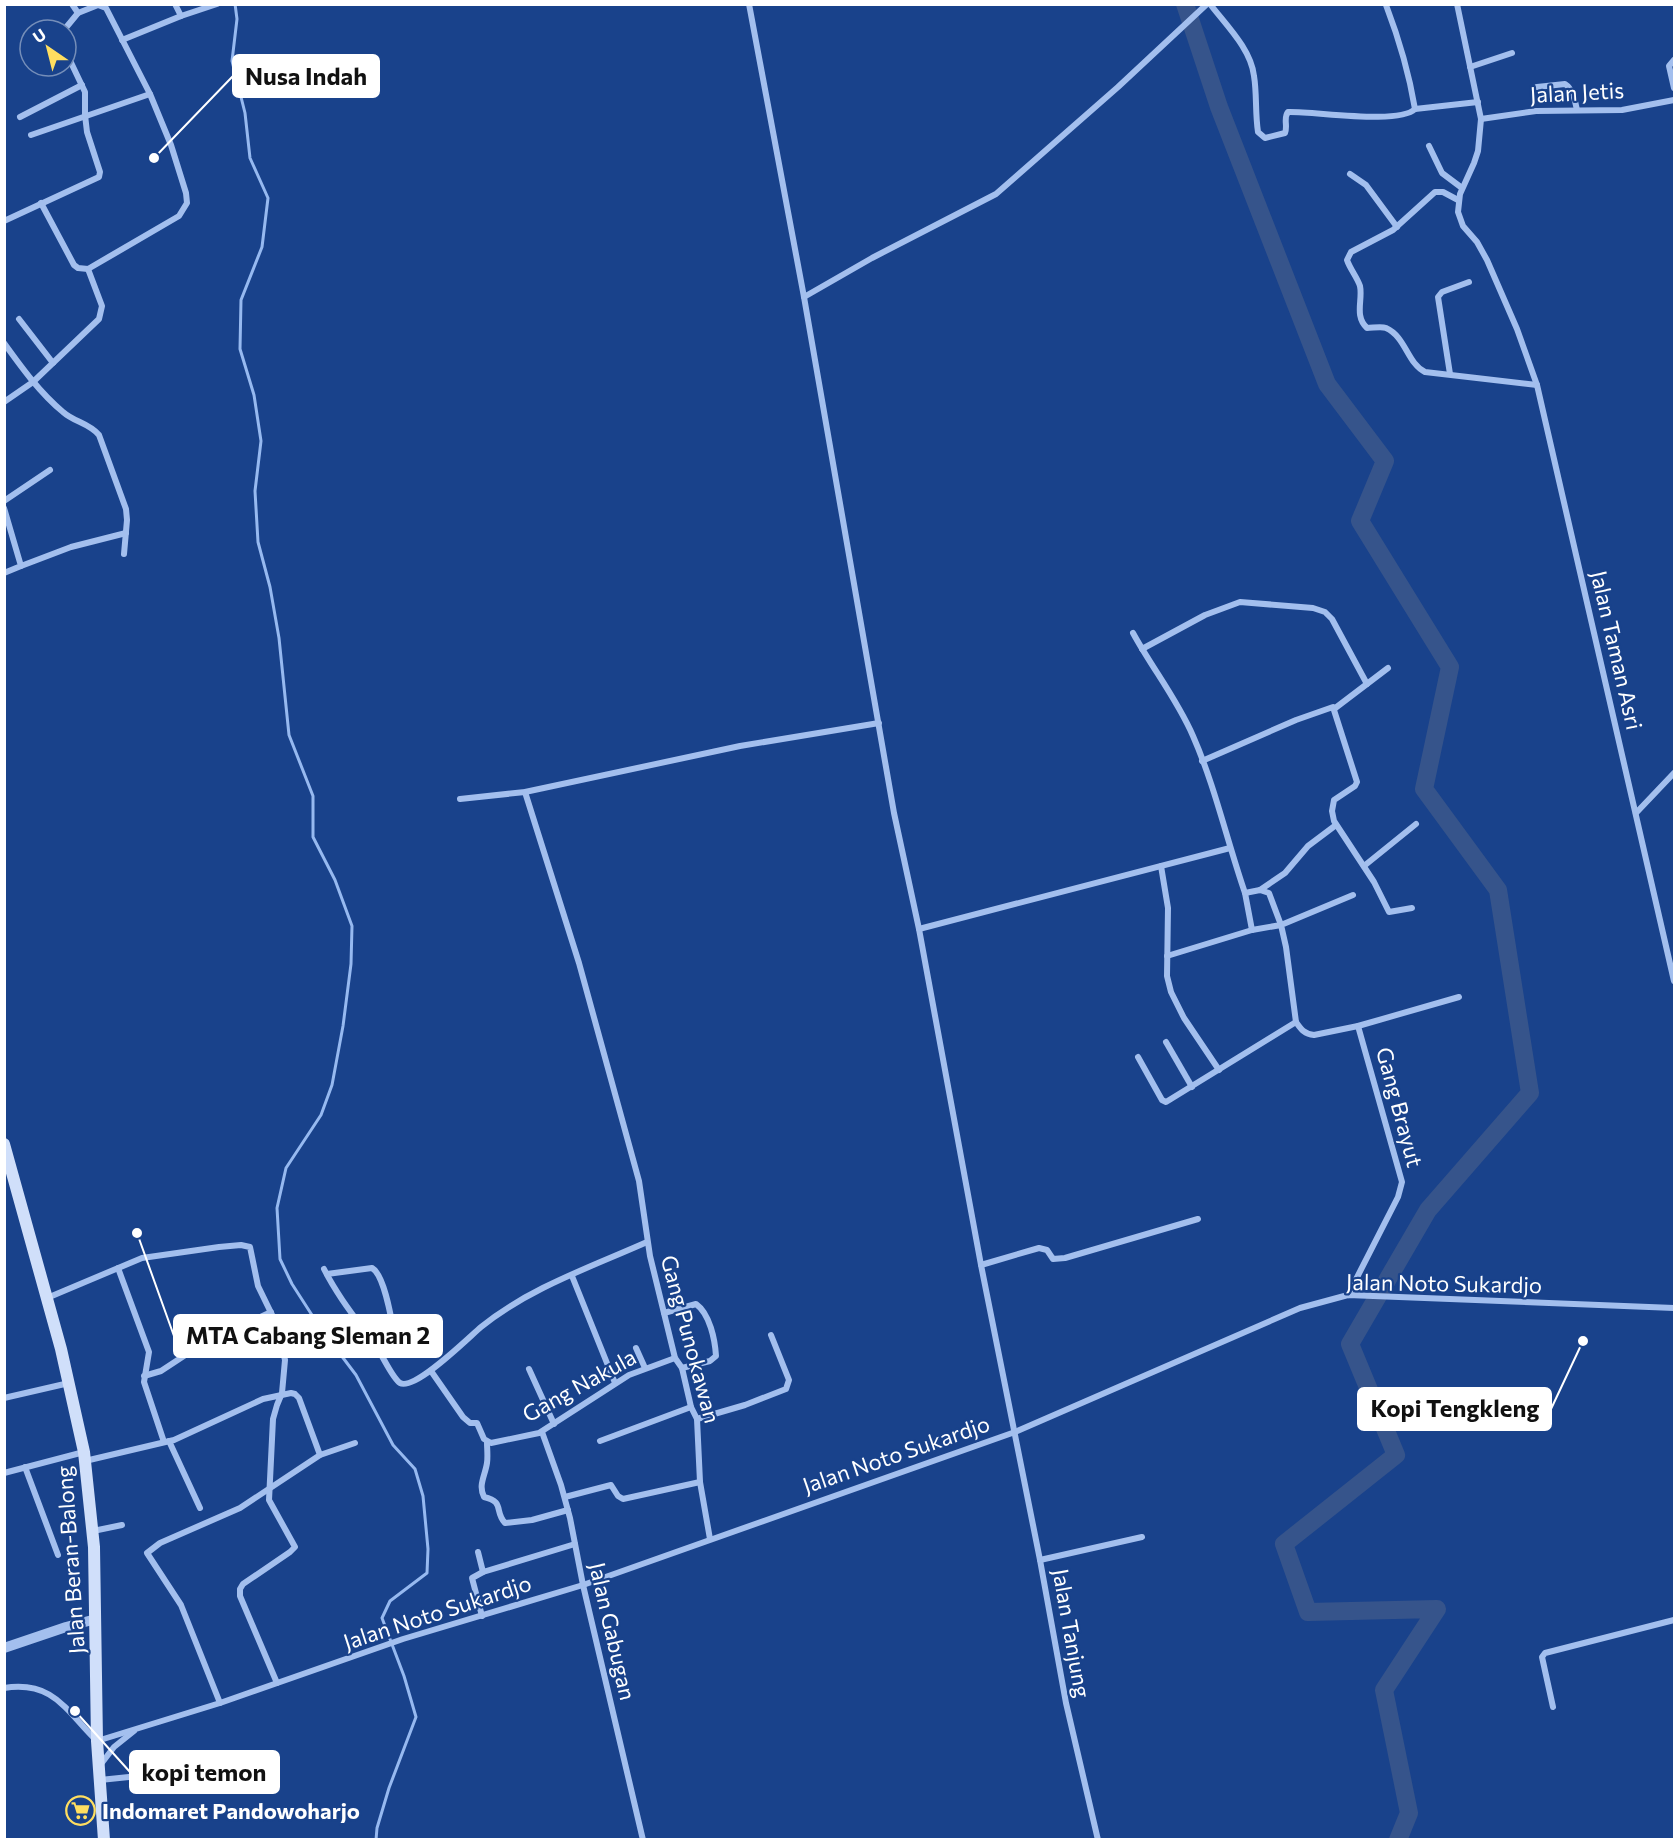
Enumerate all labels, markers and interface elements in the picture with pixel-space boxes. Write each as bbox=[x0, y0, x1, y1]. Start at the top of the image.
north arrow bbox=[18, 18, 78, 78]
text: U bbox=[29, 24, 49, 46]
callout: Nusa Indah bbox=[233, 55, 379, 97]
text: Nusa Indah bbox=[245, 61, 367, 90]
street label: Jalan Jetis bbox=[1529, 76, 1625, 108]
street label: Jalan Taman Asri bbox=[1586, 568, 1648, 732]
street label: Gang Brayut bbox=[1371, 1044, 1429, 1170]
street label: Gang Punokawan bbox=[656, 1252, 726, 1426]
street label: Jalan Noto Sukardjo bbox=[1346, 1268, 1542, 1298]
callout: MTA Cabang Sleman 2 bbox=[174, 1315, 442, 1357]
text: MTA Cabang Sleman 2 bbox=[186, 1320, 430, 1349]
street label: Gang Nakula bbox=[517, 1343, 641, 1427]
callout: Kopi Tengkleng bbox=[1358, 1388, 1551, 1430]
text: Kopi Tengkleng bbox=[1370, 1393, 1540, 1422]
street label: Jalan Noto Sukardjo bbox=[799, 1409, 993, 1499]
street label: Jalan Beran-Balong bbox=[50, 1465, 90, 1655]
street label: Jalan Gabugan bbox=[584, 1559, 642, 1703]
street label: Jalan Tanjung bbox=[1047, 1566, 1097, 1700]
street label: Jalan Noto Sukardjo bbox=[340, 1569, 534, 1655]
callout: kopi temon bbox=[130, 1751, 279, 1793]
text: kopi temon bbox=[142, 1757, 266, 1786]
supermarket icon: Indomaret Pandowoharjo bbox=[65, 1794, 97, 1826]
place label: Indomaret Pandowoharjo bbox=[102, 1797, 360, 1824]

